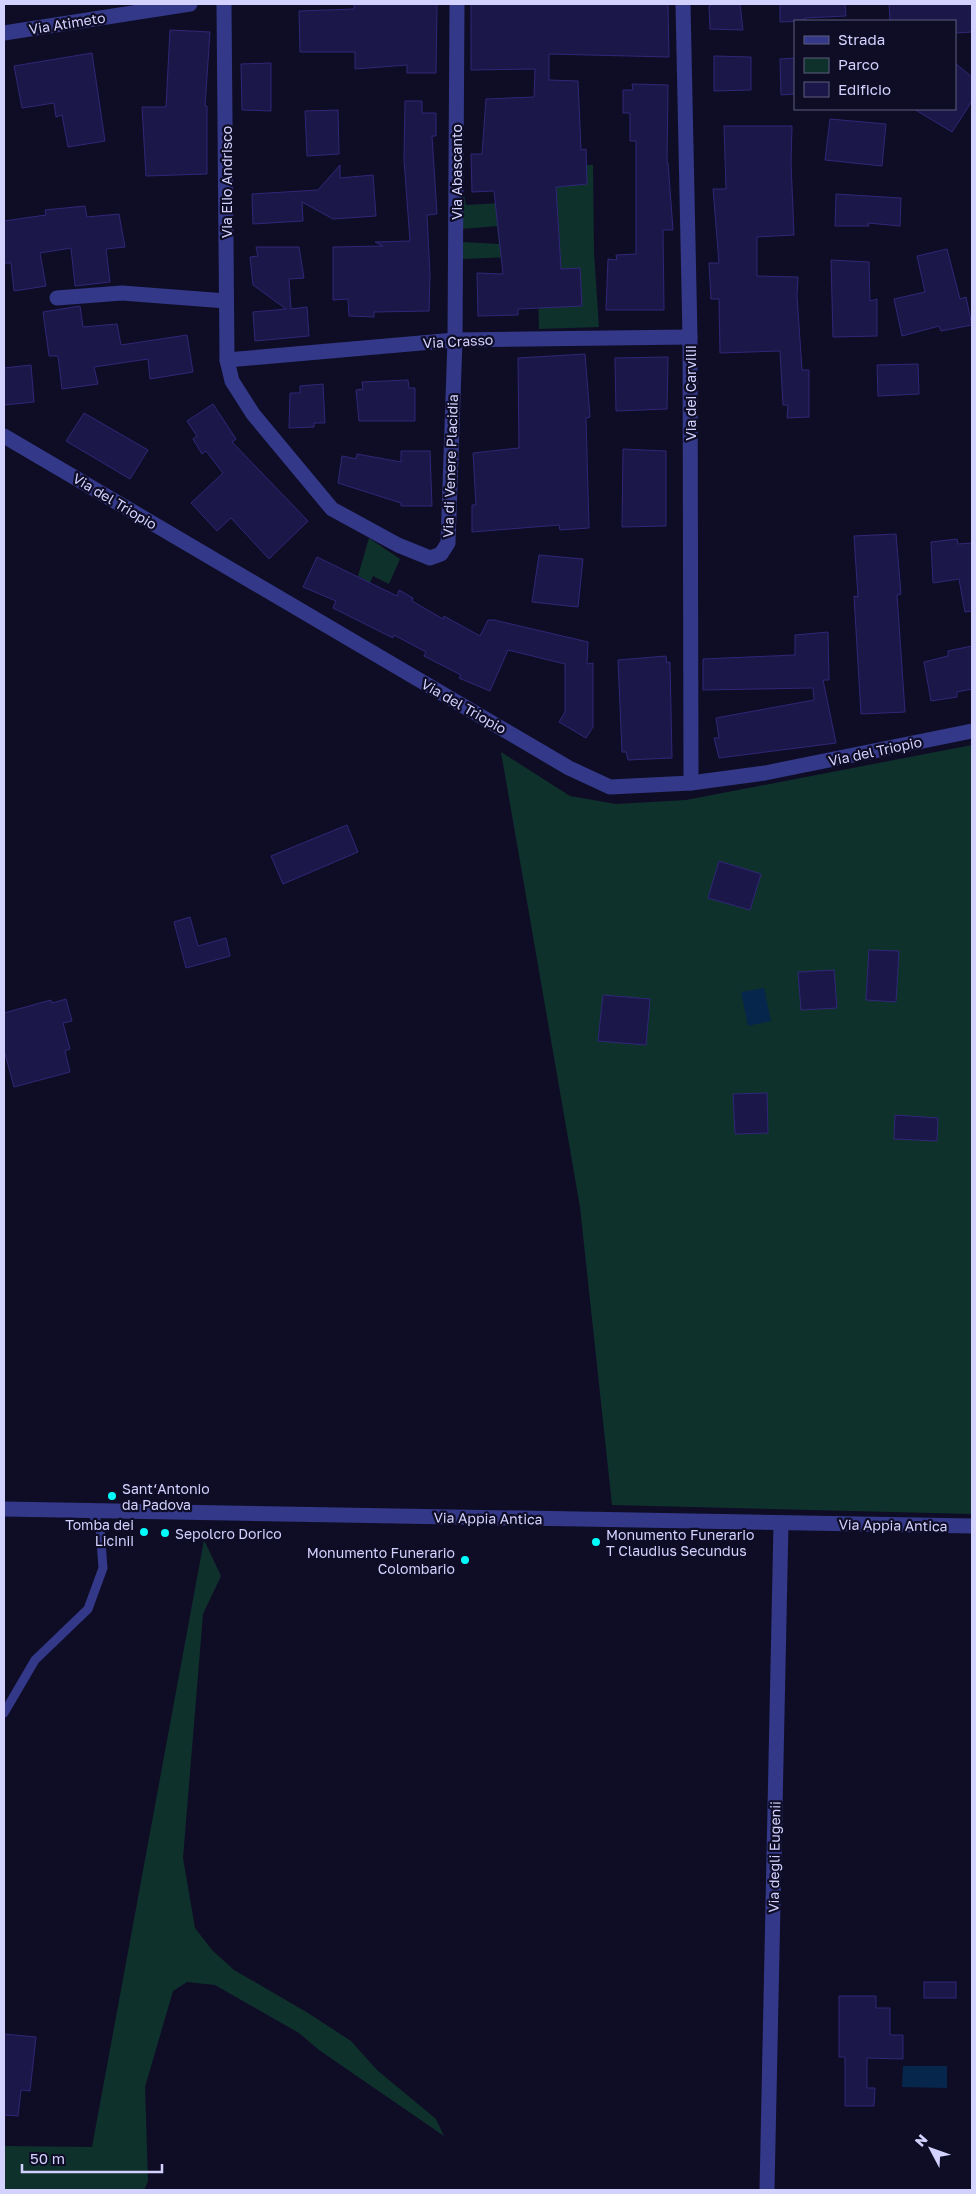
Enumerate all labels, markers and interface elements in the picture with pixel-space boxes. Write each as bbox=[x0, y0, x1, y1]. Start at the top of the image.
street label: Via Atimeto bbox=[28, 9, 106, 37]
legend bbox=[794, 20, 956, 110]
text: Strada bbox=[838, 30, 885, 48]
text: Parco bbox=[838, 55, 879, 73]
text: Edificio bbox=[838, 80, 891, 98]
street label: Via Abascanto bbox=[448, 124, 465, 220]
street label: Via Elio Andrisco bbox=[218, 126, 235, 238]
street label: Via Crasso bbox=[422, 331, 494, 351]
street label: Via dei Carvilii bbox=[682, 345, 699, 441]
street label: Via di Venere Placidia bbox=[439, 394, 461, 538]
street label: Via del Triopio bbox=[70, 469, 160, 533]
street label: Via del Triopio bbox=[419, 675, 509, 737]
street label: Via del Triopio bbox=[827, 733, 923, 769]
place label: Sant‘Antonio da Padova bbox=[122, 1480, 210, 1513]
marker: Sant‘Antonio da Padova bbox=[106, 1490, 118, 1502]
street label: Via Appia Antica bbox=[433, 1509, 543, 1527]
place label: Tomba dei Licinii bbox=[65, 1516, 134, 1549]
street label: Via Appia Antica bbox=[838, 1516, 948, 1534]
place label: Sepolcro Dorico bbox=[175, 1525, 282, 1542]
marker: Tomba dei Licinii bbox=[138, 1526, 150, 1538]
place label: Monumento Funerario T Claudius Secundus bbox=[606, 1526, 754, 1559]
marker: Sepolcro Dorico bbox=[159, 1527, 171, 1539]
marker: Monumento Funerario T Claudius Secundus bbox=[590, 1536, 602, 1548]
place label: Monumento Funerario Colombario bbox=[307, 1544, 455, 1577]
marker: Monumento Funerario Colombario bbox=[459, 1554, 471, 1566]
street label: Via degli Eugenii bbox=[765, 1801, 783, 1913]
north arrow bbox=[906, 2124, 956, 2174]
text: N bbox=[911, 2131, 931, 2150]
scale bar bbox=[22, 2142, 162, 2174]
text: 50 m bbox=[30, 2149, 65, 2167]

